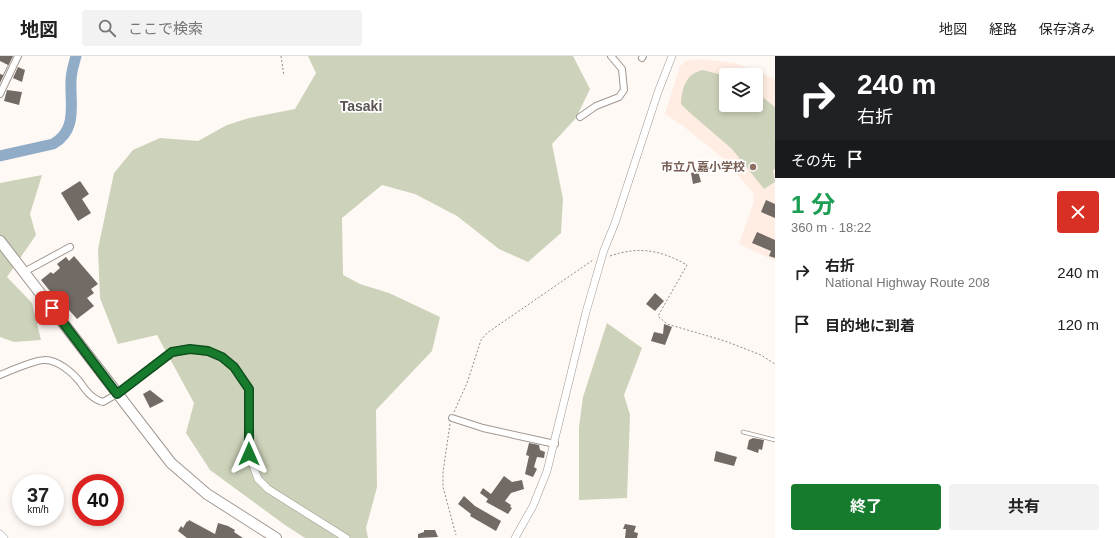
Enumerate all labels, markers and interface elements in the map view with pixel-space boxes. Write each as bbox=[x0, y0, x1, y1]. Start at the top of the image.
search box bbox=[82, 10, 362, 46]
icon: search bbox=[96, 17, 118, 39]
text: 地図 bbox=[20, 19, 58, 40]
text: ここで検索 bbox=[128, 20, 203, 37]
text: 地図 bbox=[939, 21, 967, 37]
text: 経路 bbox=[989, 21, 1017, 37]
text: 保存済み bbox=[1039, 21, 1095, 37]
map controls bbox=[719, 68, 763, 112]
button: layers bbox=[719, 68, 763, 112]
text: 240 m bbox=[857, 69, 936, 100]
icon: right bbox=[791, 72, 843, 124]
district label: Tasaki bbox=[340, 98, 382, 114]
text: 右折 bbox=[857, 107, 893, 127]
icon: arrive bbox=[844, 148, 866, 170]
text: その先 bbox=[791, 152, 836, 169]
place label: 市立八嘉小学校 bbox=[661, 160, 745, 174]
marker: 市立八嘉小学校 bbox=[748, 162, 758, 172]
text: 1 分 bbox=[791, 191, 835, 218]
button: close bbox=[1057, 191, 1099, 233]
text: 360 m · 18:22 bbox=[791, 220, 871, 235]
text: 右折 bbox=[825, 257, 855, 274]
icon: right bbox=[791, 261, 813, 283]
text: 240 m bbox=[1057, 264, 1099, 281]
text: National Highway Route 208 bbox=[825, 275, 990, 290]
pin bbox=[35, 291, 69, 325]
icon: arrive bbox=[41, 297, 63, 319]
icon: arrive bbox=[791, 313, 813, 335]
text: 120 m bbox=[1057, 316, 1099, 333]
text: 目的地に到着 bbox=[825, 317, 915, 334]
position arrow bbox=[228, 433, 270, 475]
speed limit sign: 40 bbox=[72, 474, 124, 526]
text: 37 bbox=[27, 484, 49, 506]
button: 終了 bbox=[791, 484, 941, 530]
button: 共有 bbox=[949, 484, 1099, 530]
text: km/h bbox=[27, 504, 49, 515]

